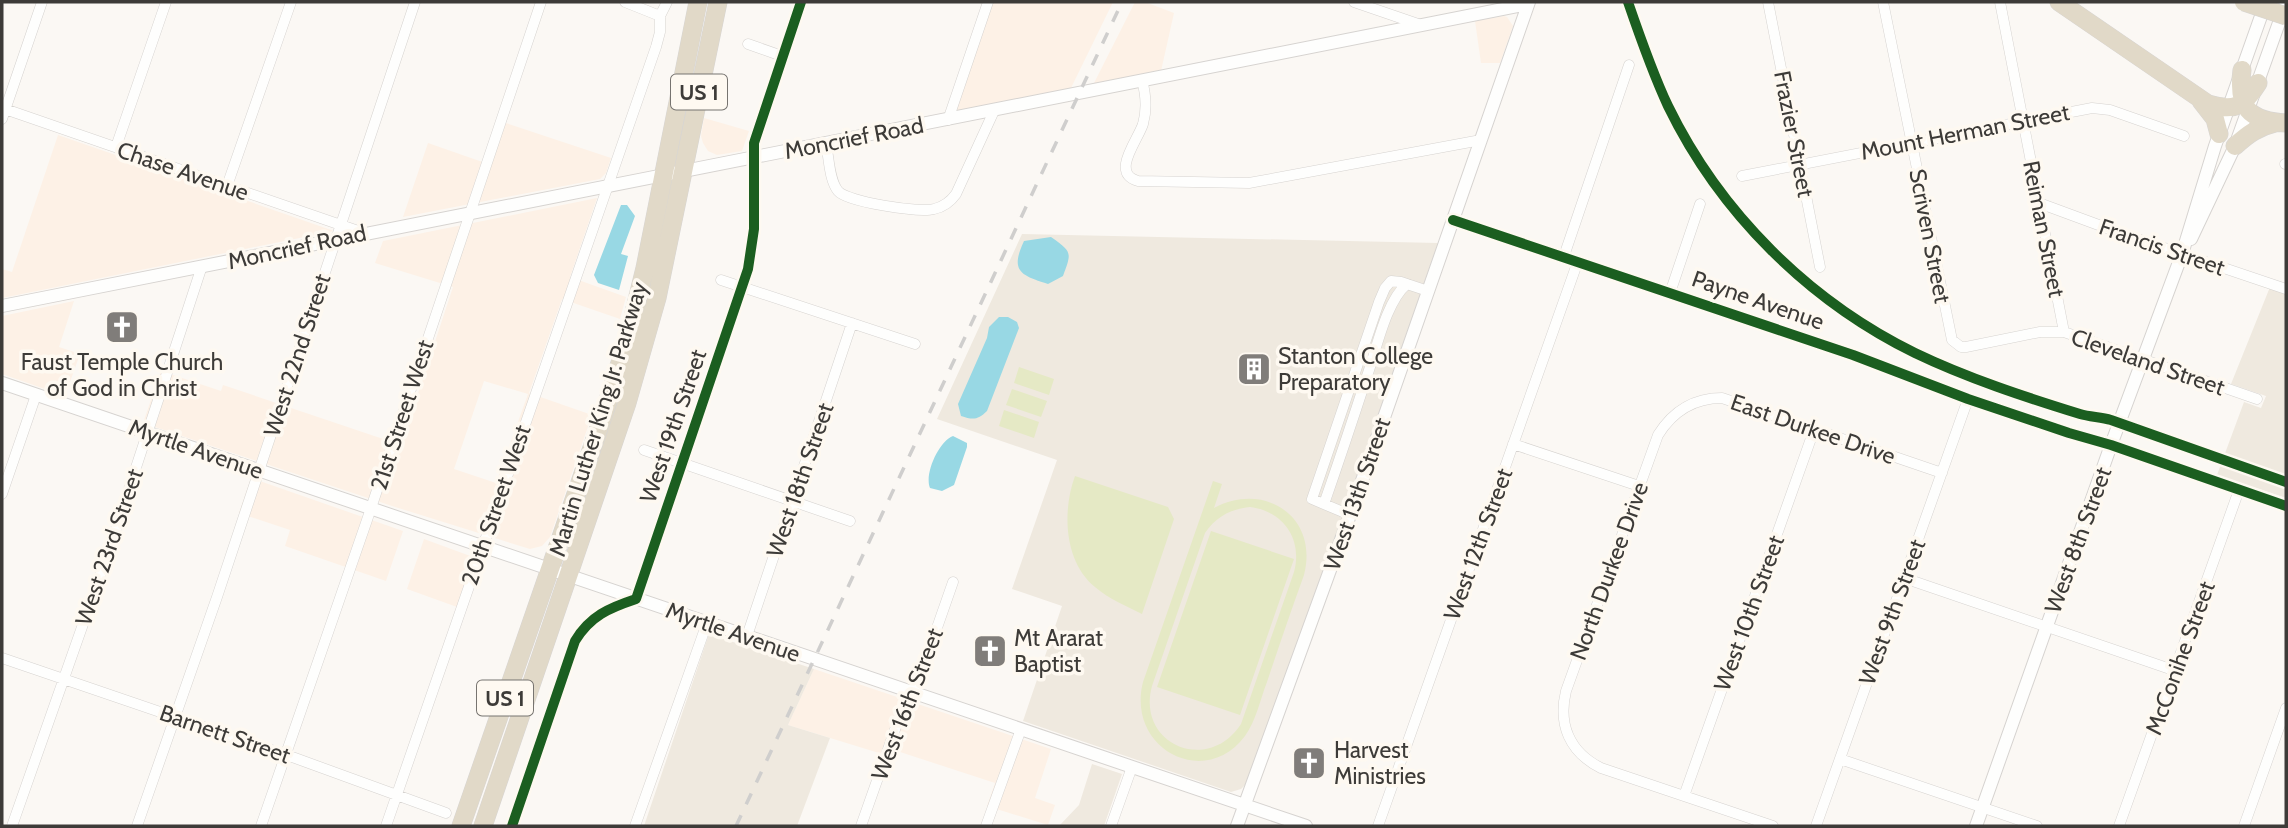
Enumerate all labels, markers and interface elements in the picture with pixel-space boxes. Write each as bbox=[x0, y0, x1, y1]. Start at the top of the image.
street label: Frazier Street bbox=[1768, 68, 1820, 200]
road number: US 1 bbox=[671, 74, 727, 110]
street label: Mount Herman Street bbox=[1858, 98, 2072, 166]
street label: Moncrief Road bbox=[782, 111, 926, 165]
street label: Chase Avenue bbox=[114, 135, 253, 207]
street label: Reiman Street bbox=[2017, 158, 2071, 300]
street label: Scriven Street bbox=[1903, 167, 1957, 306]
street label: Francis Street bbox=[2095, 212, 2229, 282]
street label: Moncrief Road bbox=[225, 219, 369, 275]
street label: Payne Avenue bbox=[1688, 264, 1828, 336]
street label: West 22nd Street bbox=[258, 270, 337, 440]
street label: Martin Luther King Jr. Parkway bbox=[543, 278, 653, 560]
church icon: Faust Temple Church of God in Christ bbox=[103, 308, 141, 346]
street label: Cleveland Street bbox=[2068, 323, 2229, 401]
street label: 21st Street West bbox=[365, 336, 440, 494]
place label: Stanton College Preparatory bbox=[1278, 342, 1433, 396]
street label: West 19th Street bbox=[634, 345, 712, 506]
place label: Faust Temple Church of God in Christ bbox=[21, 348, 223, 402]
building icon: Stanton College Preparatory bbox=[1235, 350, 1273, 388]
street label: East Durkee Drive bbox=[1727, 388, 1899, 470]
street label: West 18th Street bbox=[761, 399, 840, 561]
street label: Myrtle Avenue bbox=[125, 413, 267, 485]
street label: West 13th Street bbox=[1318, 414, 1396, 574]
street label: 20th Street West bbox=[455, 421, 537, 589]
street label: West 8th Street bbox=[2039, 463, 2117, 617]
street label: West 12th Street bbox=[1438, 464, 1518, 624]
street label: West 23rd Street bbox=[69, 465, 149, 629]
street label: North Durkee Drive bbox=[1564, 478, 1654, 664]
street label: West 10th Street bbox=[1708, 531, 1790, 694]
street label: West 9th Street bbox=[1853, 535, 1931, 689]
street label: McConihe Street bbox=[2139, 577, 2221, 739]
street label: Myrtle Avenue bbox=[662, 596, 804, 668]
street label: West 16th Street bbox=[865, 624, 949, 784]
place label: Mt Ararat Baptist bbox=[1014, 624, 1103, 678]
church icon: Mt Ararat Baptist bbox=[971, 632, 1009, 670]
road number: US 1 bbox=[477, 680, 533, 716]
street label: Barnett Street bbox=[156, 699, 294, 770]
place label: Harvest Ministries bbox=[1334, 736, 1426, 790]
church icon: Harvest Ministries bbox=[1290, 744, 1328, 782]

